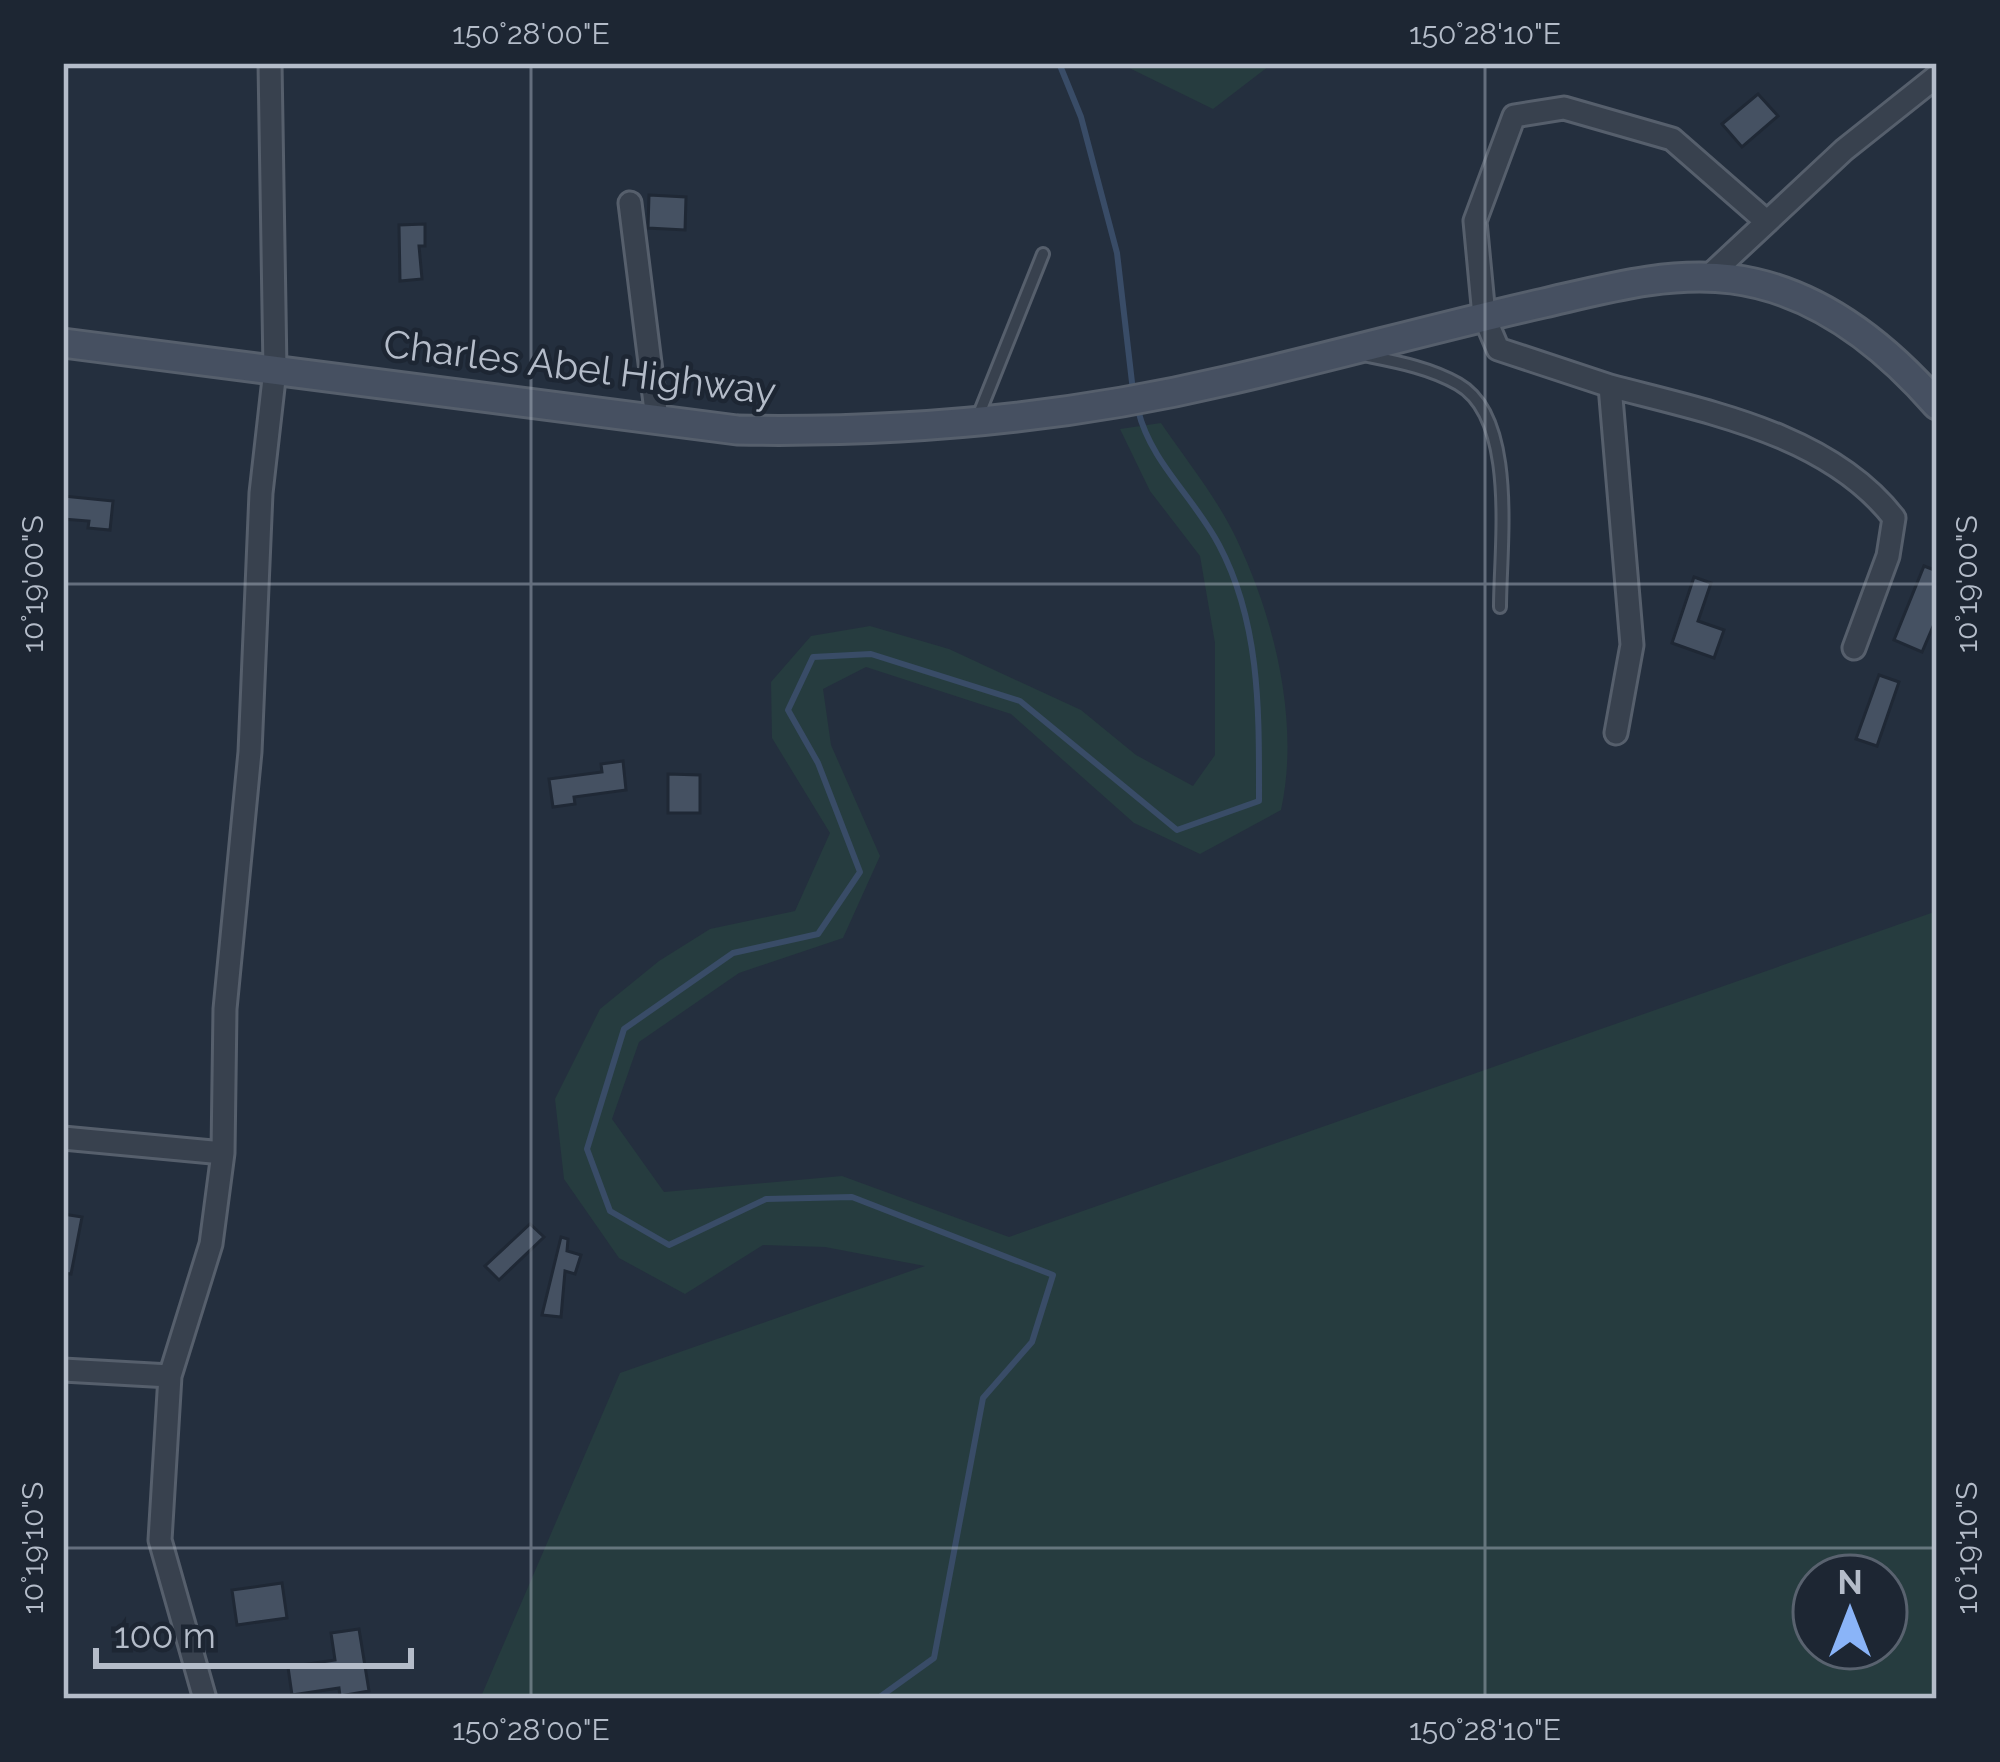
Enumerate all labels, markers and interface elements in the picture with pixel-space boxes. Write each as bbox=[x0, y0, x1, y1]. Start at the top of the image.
text: 150°28'00"E bbox=[452, 16, 610, 51]
text: 150°28'10"E bbox=[1409, 16, 1561, 51]
street label: Charles Abel Highway bbox=[381, 320, 779, 414]
text: 10°19'00"S bbox=[15, 515, 50, 653]
text: 10°19'00"S bbox=[1949, 515, 1984, 653]
text: 10°19'10"S bbox=[15, 1482, 50, 1614]
text: 10°19'10"S bbox=[1949, 1482, 1984, 1614]
north arrow bbox=[1790, 1552, 1910, 1672]
text: N bbox=[1837, 1563, 1863, 1602]
scale bar bbox=[96, 1594, 411, 1668]
text: 100 m bbox=[114, 1614, 216, 1656]
text: 150°28'00"E bbox=[452, 1712, 610, 1747]
text: 150°28'10"E bbox=[1409, 1712, 1561, 1747]

